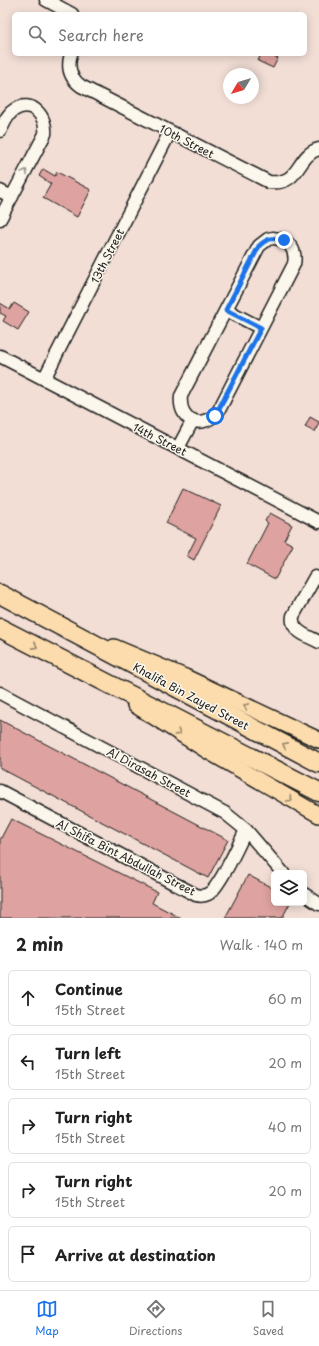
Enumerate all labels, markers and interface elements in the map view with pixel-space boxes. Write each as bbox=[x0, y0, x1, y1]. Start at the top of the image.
search box bbox=[12, 12, 307, 56]
icon: search bbox=[26, 23, 48, 45]
text: Search here bbox=[58, 23, 144, 46]
north arrow bbox=[223, 68, 259, 104]
street label: 10th Street bbox=[157, 120, 218, 162]
one-way arrow bbox=[20, 169, 27, 176]
street label: 13th Street bbox=[86, 225, 128, 286]
route end bbox=[275, 231, 293, 249]
route start bbox=[206, 407, 224, 425]
street label: 14th Street bbox=[130, 418, 190, 460]
one-way arrow bbox=[30, 641, 38, 649]
street label: Khalifa Bin Zayed Street bbox=[130, 658, 253, 734]
one-way arrow bbox=[242, 703, 250, 711]
one-way arrow bbox=[174, 729, 181, 736]
one-way arrow bbox=[281, 742, 289, 750]
street label: Al Dirasah Street bbox=[104, 743, 194, 801]
one-way arrow bbox=[286, 794, 293, 801]
street label: Al Shifa Bint Abdullah Street bbox=[53, 814, 199, 900]
map controls bbox=[271, 870, 307, 906]
button: layers bbox=[271, 870, 307, 906]
text: 2 min bbox=[16, 931, 63, 957]
text: Walk · 140 m bbox=[220, 935, 303, 954]
text: Continue bbox=[55, 977, 123, 1000]
icon: ahead bbox=[17, 987, 39, 1009]
text: 60 m bbox=[268, 989, 302, 1008]
text: 15th Street bbox=[55, 1000, 125, 1019]
text: Turn left bbox=[55, 1041, 121, 1064]
icon: left bbox=[17, 1051, 39, 1073]
text: 20 m bbox=[268, 1053, 302, 1072]
text: 15th Street bbox=[55, 1064, 125, 1083]
text: Turn right bbox=[55, 1105, 132, 1128]
icon: right bbox=[17, 1115, 39, 1137]
text: 40 m bbox=[268, 1117, 302, 1136]
text: 15th Street bbox=[55, 1128, 125, 1147]
text: Turn right bbox=[55, 1169, 132, 1192]
icon: right bbox=[17, 1179, 39, 1201]
text: 20 m bbox=[268, 1181, 302, 1200]
text: 15th Street bbox=[55, 1192, 125, 1211]
icon: arrive bbox=[17, 1243, 39, 1265]
text: Arrive at destination bbox=[55, 1243, 216, 1266]
tab: Map bbox=[35, 1298, 59, 1339]
tab: Directions bbox=[129, 1298, 182, 1339]
tab: Saved bbox=[253, 1298, 284, 1339]

